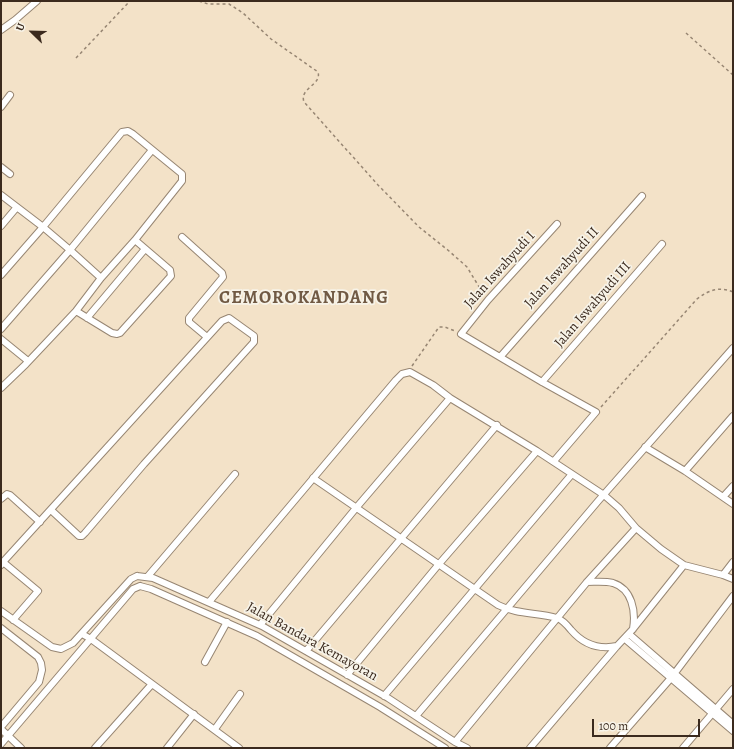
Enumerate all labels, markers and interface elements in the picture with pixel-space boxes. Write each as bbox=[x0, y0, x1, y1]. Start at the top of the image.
north arrow bbox=[12, 12, 52, 52]
text: U bbox=[12, 21, 29, 33]
street label: Jalan Iswahyudi II bbox=[521, 224, 603, 312]
street label: Jalan Iswahyudi I bbox=[461, 228, 539, 312]
street label: Jalan Iswahyudi III bbox=[551, 259, 635, 351]
district label: CEMOROKANDANG bbox=[219, 288, 389, 310]
street label: Jalan Bandara Kemayoran bbox=[244, 599, 380, 685]
scale bar bbox=[594, 711, 702, 737]
text: 100 m bbox=[599, 718, 628, 734]

